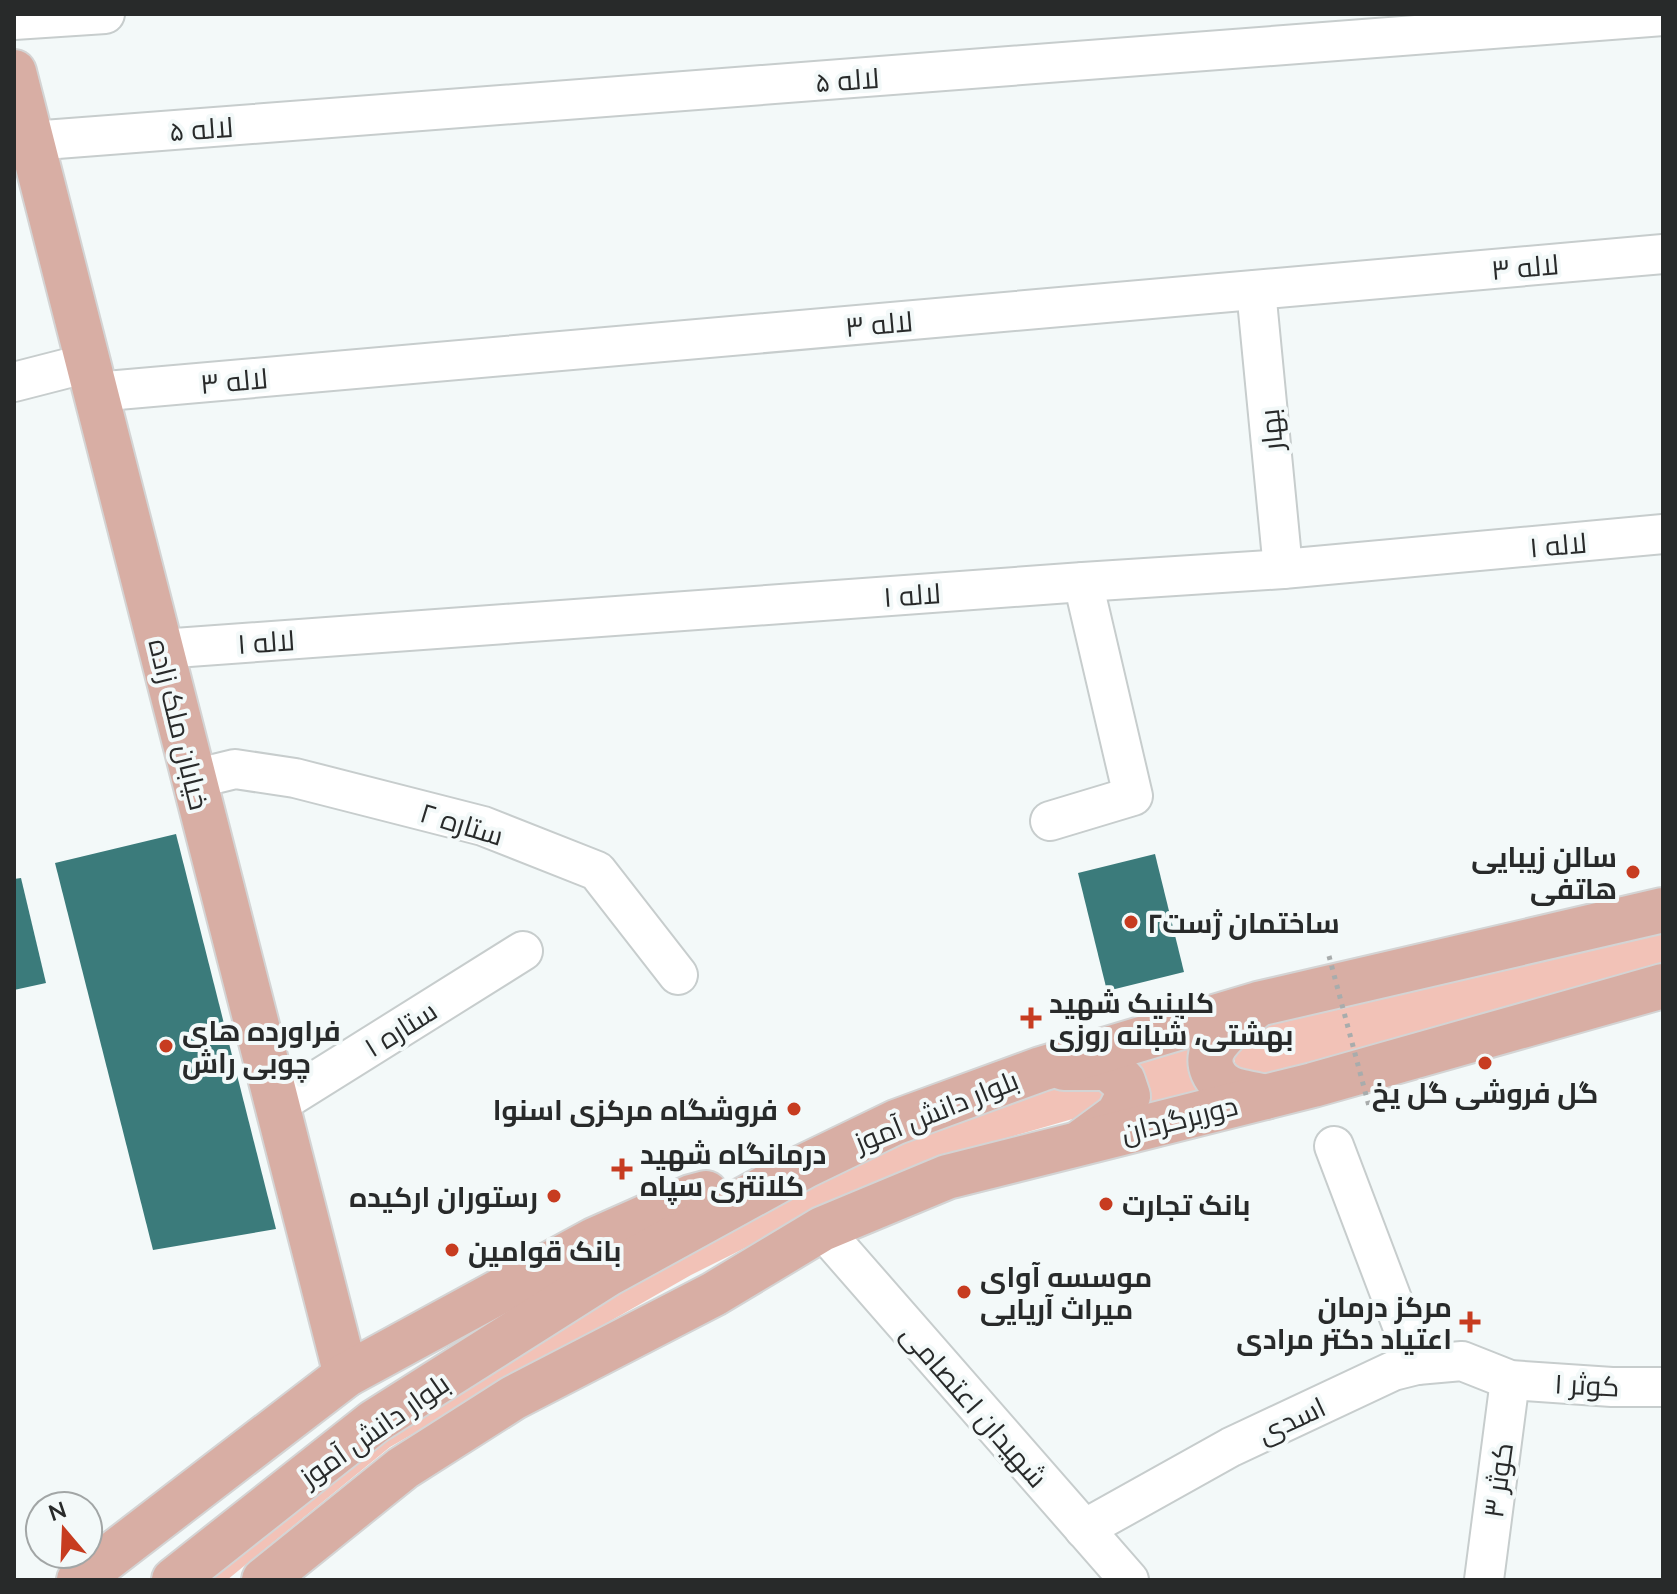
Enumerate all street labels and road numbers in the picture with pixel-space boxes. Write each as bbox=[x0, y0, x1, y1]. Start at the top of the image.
street label: لاله ۵ bbox=[814, 60, 880, 98]
street label: لاله ۵ bbox=[168, 109, 234, 147]
street label: لاله ۳ bbox=[1490, 246, 1560, 286]
street label: لاله ۳ bbox=[844, 303, 914, 343]
street label: لاله ۳ bbox=[199, 360, 269, 400]
street label: بهار bbox=[1251, 407, 1290, 454]
street label: لاله ۱ bbox=[1528, 525, 1588, 563]
street label: لاله ۱ bbox=[882, 575, 942, 613]
street label: لاله ۱ bbox=[236, 622, 296, 660]
street label: خیابان ملک زاده bbox=[141, 635, 218, 813]
street label: ستاره ۲ bbox=[416, 794, 508, 852]
street label: ستاره ۱ bbox=[357, 993, 443, 1063]
street label: بلوار دانش آموز bbox=[847, 1062, 1023, 1160]
street label: دوربرگردان bbox=[1117, 1087, 1241, 1150]
street label: شهیدان اعتصامی bbox=[894, 1316, 1055, 1494]
street label: بلوار دانش آموز bbox=[291, 1365, 456, 1495]
street label: کوثر ۱ bbox=[1553, 1365, 1621, 1403]
street label: اسدی bbox=[1252, 1389, 1331, 1450]
street label: کوثر ۳ bbox=[1475, 1440, 1519, 1520]

